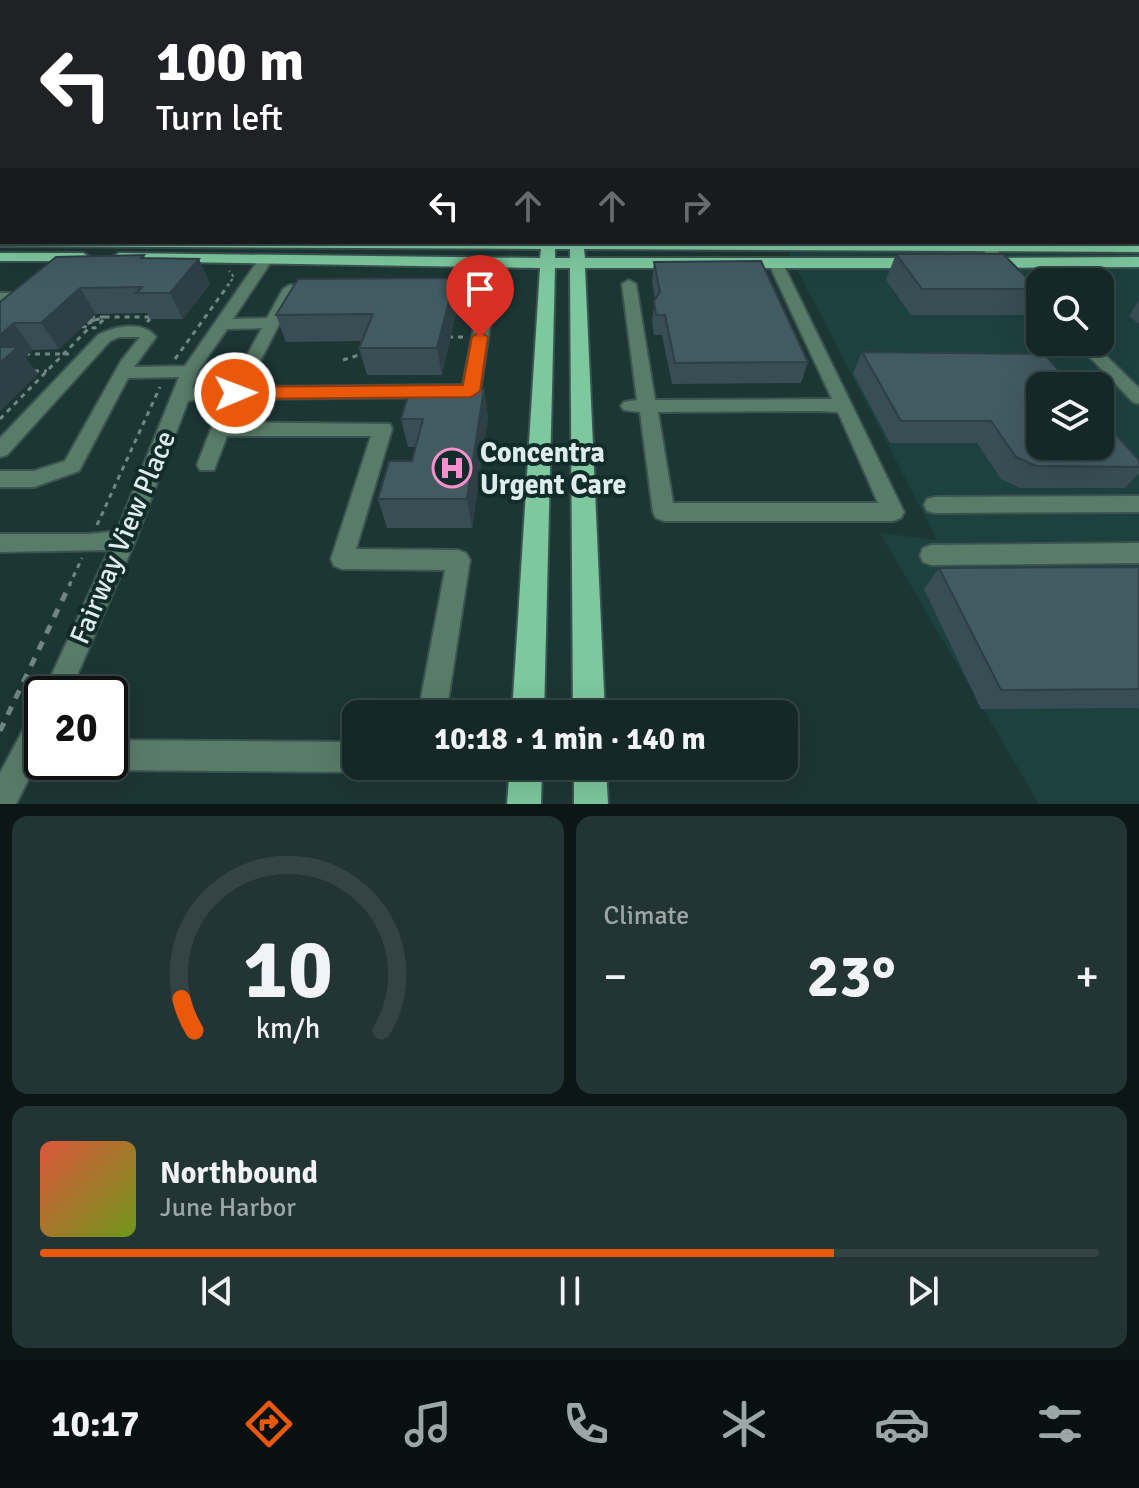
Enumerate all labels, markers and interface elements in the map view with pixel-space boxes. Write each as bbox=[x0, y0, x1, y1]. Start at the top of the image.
text: 100 m bbox=[156, 27, 304, 96]
icon: left bbox=[24, 32, 128, 136]
text: Turn left bbox=[156, 96, 283, 141]
icon: left bbox=[422, 184, 466, 228]
icon: ahead bbox=[506, 184, 550, 228]
icon: ahead bbox=[590, 184, 634, 228]
icon: right bbox=[674, 184, 718, 228]
pin bbox=[446, 255, 514, 337]
icon: arrive bbox=[458, 267, 502, 311]
map controls bbox=[1026, 268, 1114, 460]
button: search bbox=[1026, 268, 1114, 356]
position arrow bbox=[193, 351, 277, 435]
button: layers bbox=[1026, 372, 1114, 460]
street label: Fairway View Place bbox=[63, 426, 183, 649]
place label: Concentra Urgent Care bbox=[480, 436, 627, 502]
hospital icon: Concentra Urgent Care bbox=[431, 447, 473, 489]
speed limit sign: 20 bbox=[24, 676, 128, 780]
text: 10:18 · 1 min · 140 m bbox=[434, 721, 706, 758]
text: Climate bbox=[604, 900, 689, 932]
text: 10 bbox=[243, 919, 333, 1021]
text: 23° bbox=[807, 940, 896, 1014]
text: − bbox=[604, 950, 627, 1004]
text: + bbox=[1075, 950, 1099, 1004]
text: km/h bbox=[255, 1011, 320, 1046]
text: Northbound bbox=[160, 1155, 318, 1192]
text: June Harbor bbox=[160, 1192, 296, 1224]
icon: previous bbox=[195, 1269, 239, 1313]
icon: pause bbox=[548, 1269, 592, 1313]
icon: next bbox=[901, 1269, 945, 1313]
icon: directions bbox=[241, 1396, 297, 1452]
icon: music bbox=[400, 1396, 456, 1452]
icon: phone bbox=[558, 1396, 614, 1452]
icon: climate bbox=[716, 1396, 772, 1452]
icon: car bbox=[874, 1396, 930, 1452]
icon: filters bbox=[1032, 1396, 1088, 1452]
text: 10:17 bbox=[51, 1402, 139, 1447]

